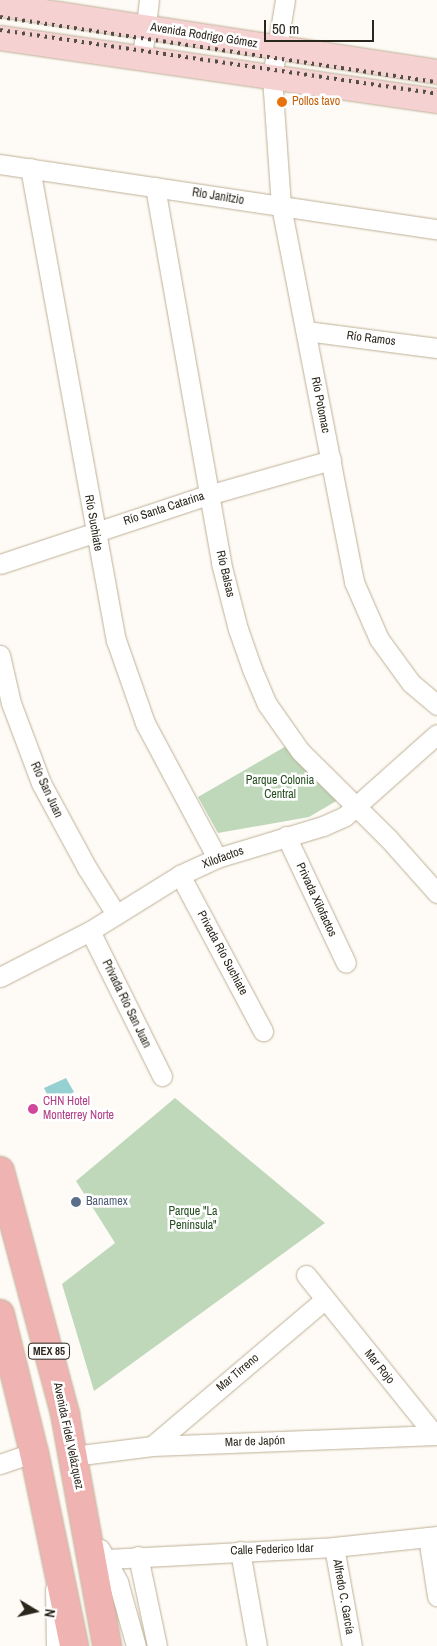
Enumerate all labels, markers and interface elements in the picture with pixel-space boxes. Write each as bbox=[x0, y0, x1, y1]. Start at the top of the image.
scale bar bbox=[267, 10, 377, 42]
text: 50 m bbox=[272, 18, 299, 39]
street label: Avenida Rodrigo Gómez bbox=[149, 20, 259, 52]
place label: Pollos tavo bbox=[292, 95, 340, 109]
marker: Pollos tavo bbox=[276, 96, 288, 108]
street label: Rio Janitzio bbox=[191, 186, 245, 208]
street label: Río Ramos bbox=[346, 329, 396, 349]
street label: Río Potomac bbox=[308, 376, 332, 434]
street label: Río Santa Catarina bbox=[122, 489, 206, 529]
street label: Río Suchiate bbox=[81, 494, 105, 552]
street label: Río Balsas bbox=[213, 549, 237, 599]
street label: Río San Juan bbox=[27, 760, 65, 820]
park label: Parque Colonia Central bbox=[246, 774, 314, 802]
street label: Xilofactos bbox=[200, 844, 246, 872]
street label: Privada Xilofactos bbox=[293, 861, 339, 939]
street label: Privada Río Suchiate bbox=[194, 908, 250, 998]
street label: Privada Río San Juan bbox=[98, 958, 154, 1050]
place label: CHN Hotel Monterrey Norte bbox=[43, 1095, 114, 1123]
marker: CHN Hotel Monterrey Norte bbox=[27, 1103, 39, 1115]
place label: Banamex bbox=[86, 1195, 128, 1209]
marker: Banamex bbox=[70, 1196, 82, 1208]
park label: Parque "La Península" bbox=[169, 1205, 217, 1233]
road number: MEX 85 bbox=[28, 1342, 70, 1360]
street label: Mar Rojo bbox=[361, 1347, 397, 1387]
street label: Mar Tirreno bbox=[214, 1351, 262, 1395]
street label: Avenida Fidel Velázquez bbox=[50, 1381, 86, 1491]
street label: Mar de Japón bbox=[225, 1434, 285, 1450]
street label: Calle Federico Idar bbox=[230, 1541, 314, 1559]
street label: Alfredo C. García bbox=[329, 1558, 357, 1636]
north arrow bbox=[10, 1586, 60, 1636]
text: N bbox=[40, 1608, 59, 1619]

